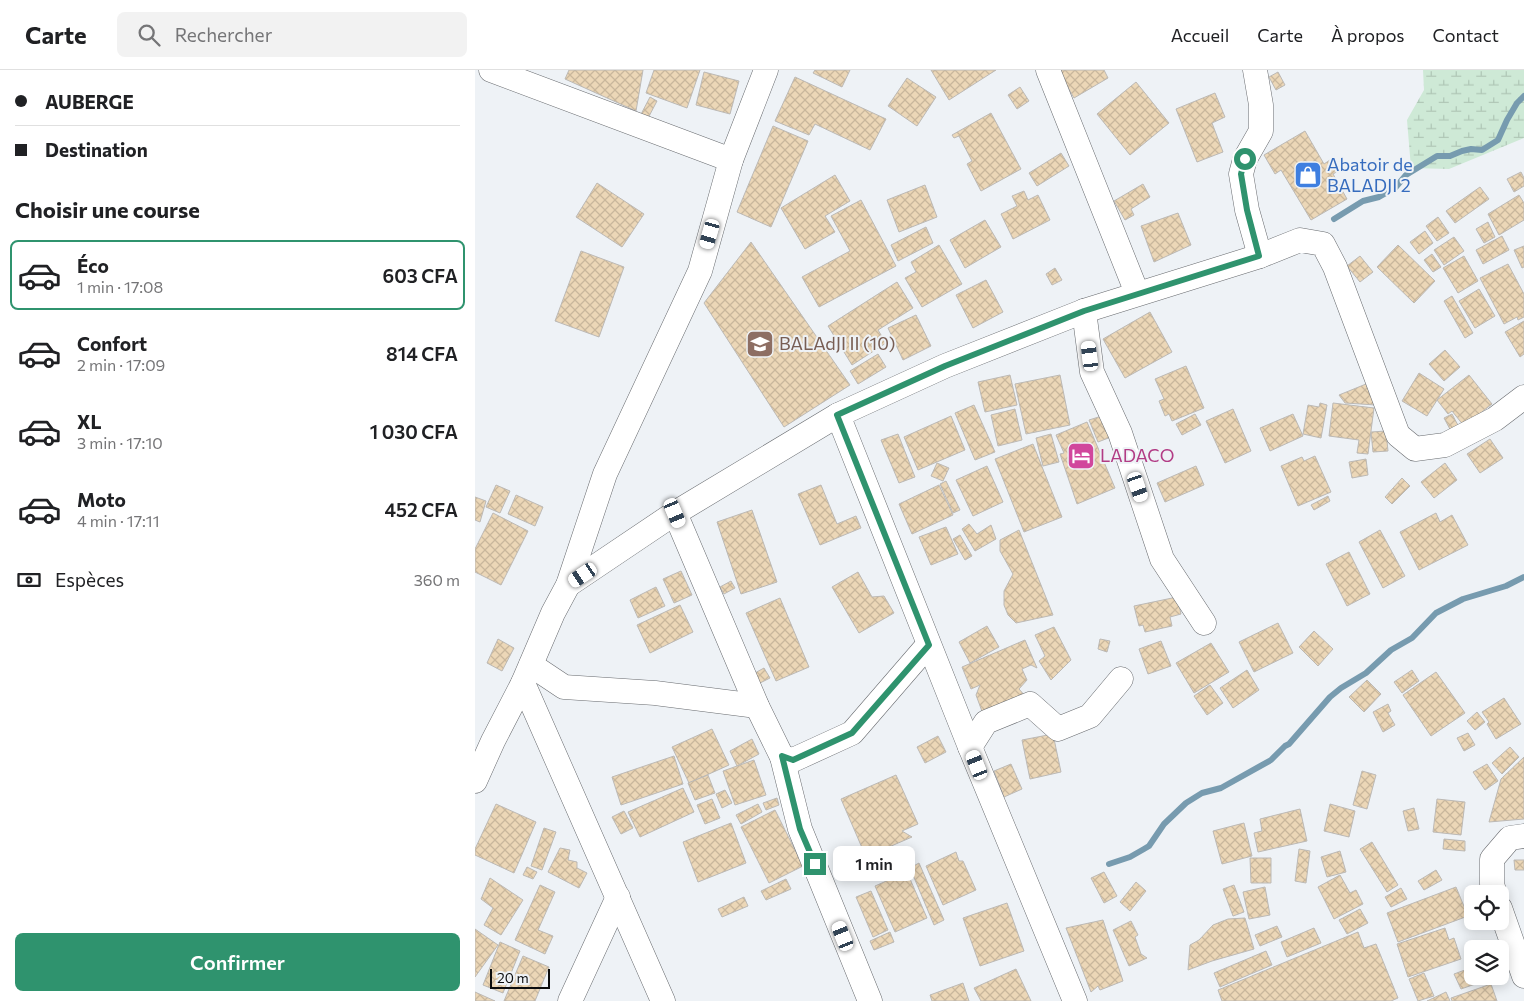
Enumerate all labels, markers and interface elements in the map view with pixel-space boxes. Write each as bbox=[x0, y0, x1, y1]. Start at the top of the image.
search box bbox=[117, 12, 467, 57]
text: Carte bbox=[25, 20, 87, 49]
icon: search bbox=[135, 21, 163, 49]
text: Rechercher bbox=[175, 23, 272, 46]
text: Accueil bbox=[1171, 24, 1229, 46]
text: Carte bbox=[1257, 24, 1303, 46]
text: À propos bbox=[1331, 24, 1405, 46]
text: Contact bbox=[1433, 24, 1499, 46]
text: AUBERGE bbox=[45, 90, 134, 113]
text: Destination bbox=[45, 138, 148, 161]
route start bbox=[1234, 148, 1256, 170]
place label: Abatoir de BALADJI 2 bbox=[1327, 153, 1413, 196]
shop icon: Abatoir de BALADJI 2 bbox=[1293, 160, 1323, 190]
text: Choisir une course bbox=[15, 196, 200, 223]
car bbox=[698, 218, 721, 250]
icon: car bbox=[17, 253, 62, 298]
text: Éco bbox=[77, 254, 109, 277]
text: 603 CFA bbox=[383, 264, 458, 287]
text: 1 min · 17:08 bbox=[77, 277, 163, 296]
school or university icon: BALAdJI II (10) bbox=[745, 329, 775, 359]
icon: car bbox=[17, 331, 62, 376]
text: Confort bbox=[77, 332, 147, 355]
place label: BALAdJI II (10) bbox=[779, 332, 895, 354]
car bbox=[1080, 340, 1099, 372]
text: 814 CFA bbox=[386, 342, 458, 365]
text: 2 min · 17:09 bbox=[77, 355, 165, 374]
icon: car bbox=[17, 409, 62, 454]
text: XL bbox=[77, 410, 102, 433]
text: 1 030 CFA bbox=[370, 420, 458, 443]
text: 3 min · 17:10 bbox=[77, 433, 163, 452]
hotel icon: LADACO bbox=[1066, 441, 1096, 471]
place label: LADACO bbox=[1100, 444, 1174, 466]
car bbox=[1126, 470, 1149, 504]
icon: car bbox=[17, 487, 62, 532]
text: Moto bbox=[77, 488, 126, 511]
car bbox=[662, 496, 687, 530]
text: 452 CFA bbox=[384, 498, 458, 521]
text: 4 min · 17:11 bbox=[77, 511, 160, 530]
car bbox=[566, 560, 599, 590]
icon: cash bbox=[15, 566, 43, 594]
text: Espèces bbox=[55, 568, 124, 591]
text: 360 m bbox=[414, 570, 460, 589]
car bbox=[964, 748, 989, 782]
callout: 1 min bbox=[833, 846, 915, 882]
route end bbox=[804, 853, 826, 875]
text: 1 min bbox=[855, 854, 893, 873]
map controls bbox=[1464, 885, 1509, 985]
button: locate bbox=[1464, 885, 1509, 930]
car bbox=[830, 919, 855, 953]
button: Confirmer bbox=[15, 933, 460, 991]
button: layers bbox=[1464, 940, 1509, 985]
scale bar bbox=[490, 966, 550, 989]
text: 20 m bbox=[497, 969, 529, 986]

